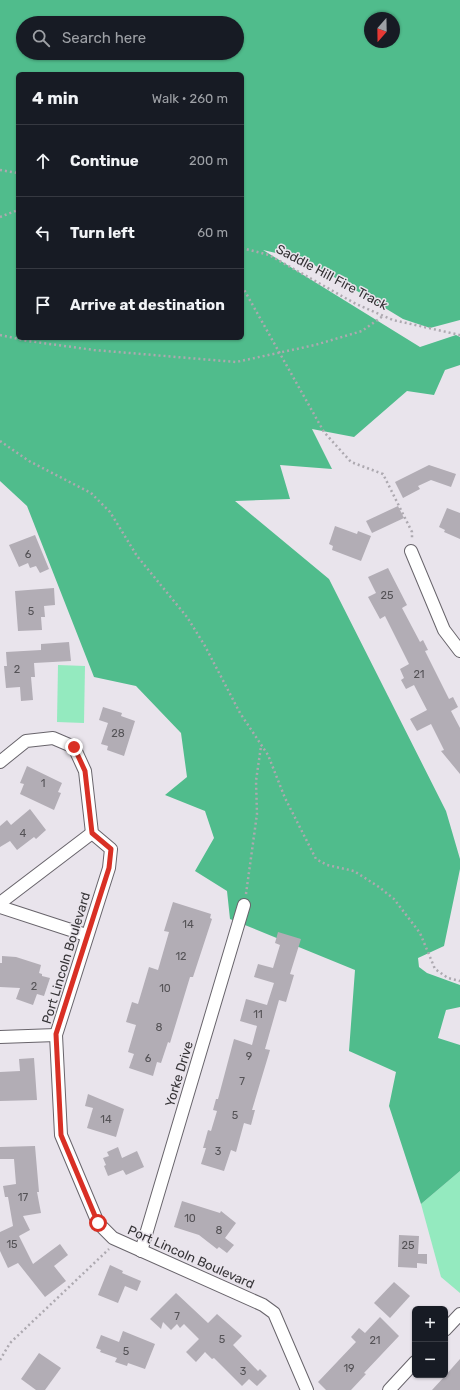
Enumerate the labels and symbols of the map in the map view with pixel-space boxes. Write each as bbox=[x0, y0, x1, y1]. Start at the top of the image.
north arrow bbox=[364, 12, 400, 48]
street label: Saddle Hill Fire Track bbox=[274, 241, 391, 313]
house number: 6 bbox=[25, 548, 32, 561]
house number: 25 bbox=[381, 589, 394, 602]
house number: 5 bbox=[28, 605, 35, 618]
house number: 2 bbox=[14, 663, 20, 676]
house number: 21 bbox=[413, 668, 425, 681]
house number: 28 bbox=[111, 727, 125, 740]
route end bbox=[65, 738, 83, 756]
house number: 1 bbox=[41, 777, 45, 790]
house number: 4 bbox=[20, 827, 27, 840]
street label: Port Lincoln Boulevard bbox=[39, 890, 93, 1026]
house number: 14 bbox=[182, 918, 194, 931]
house number: 12 bbox=[175, 950, 187, 963]
house number: 2 bbox=[31, 980, 37, 993]
house number: 10 bbox=[159, 982, 171, 995]
house number: 11 bbox=[253, 1008, 263, 1021]
house number: 8 bbox=[156, 1021, 163, 1034]
street label: Yorke Drive bbox=[162, 1039, 196, 1109]
house number: 9 bbox=[246, 1050, 252, 1063]
house number: 6 bbox=[145, 1052, 152, 1065]
house number: 7 bbox=[239, 1075, 245, 1088]
house number: 5 bbox=[232, 1109, 239, 1122]
house number: 14 bbox=[100, 1113, 112, 1126]
house number: 3 bbox=[215, 1145, 222, 1158]
house number: 17 bbox=[18, 1191, 29, 1204]
house number: 10 bbox=[184, 1212, 196, 1225]
route start bbox=[89, 1214, 107, 1232]
street label: Port Lincoln Boulevard bbox=[125, 1222, 257, 1292]
house number: 8 bbox=[216, 1224, 223, 1237]
house number: 15 bbox=[6, 1238, 18, 1251]
house number: 25 bbox=[402, 1239, 415, 1252]
house number: 7 bbox=[174, 1310, 180, 1323]
house number: 5 bbox=[219, 1333, 226, 1346]
house number: 21 bbox=[369, 1334, 381, 1347]
house number: 5 bbox=[123, 1345, 130, 1358]
house number: 19 bbox=[343, 1362, 355, 1375]
house number: 3 bbox=[240, 1365, 247, 1378]

